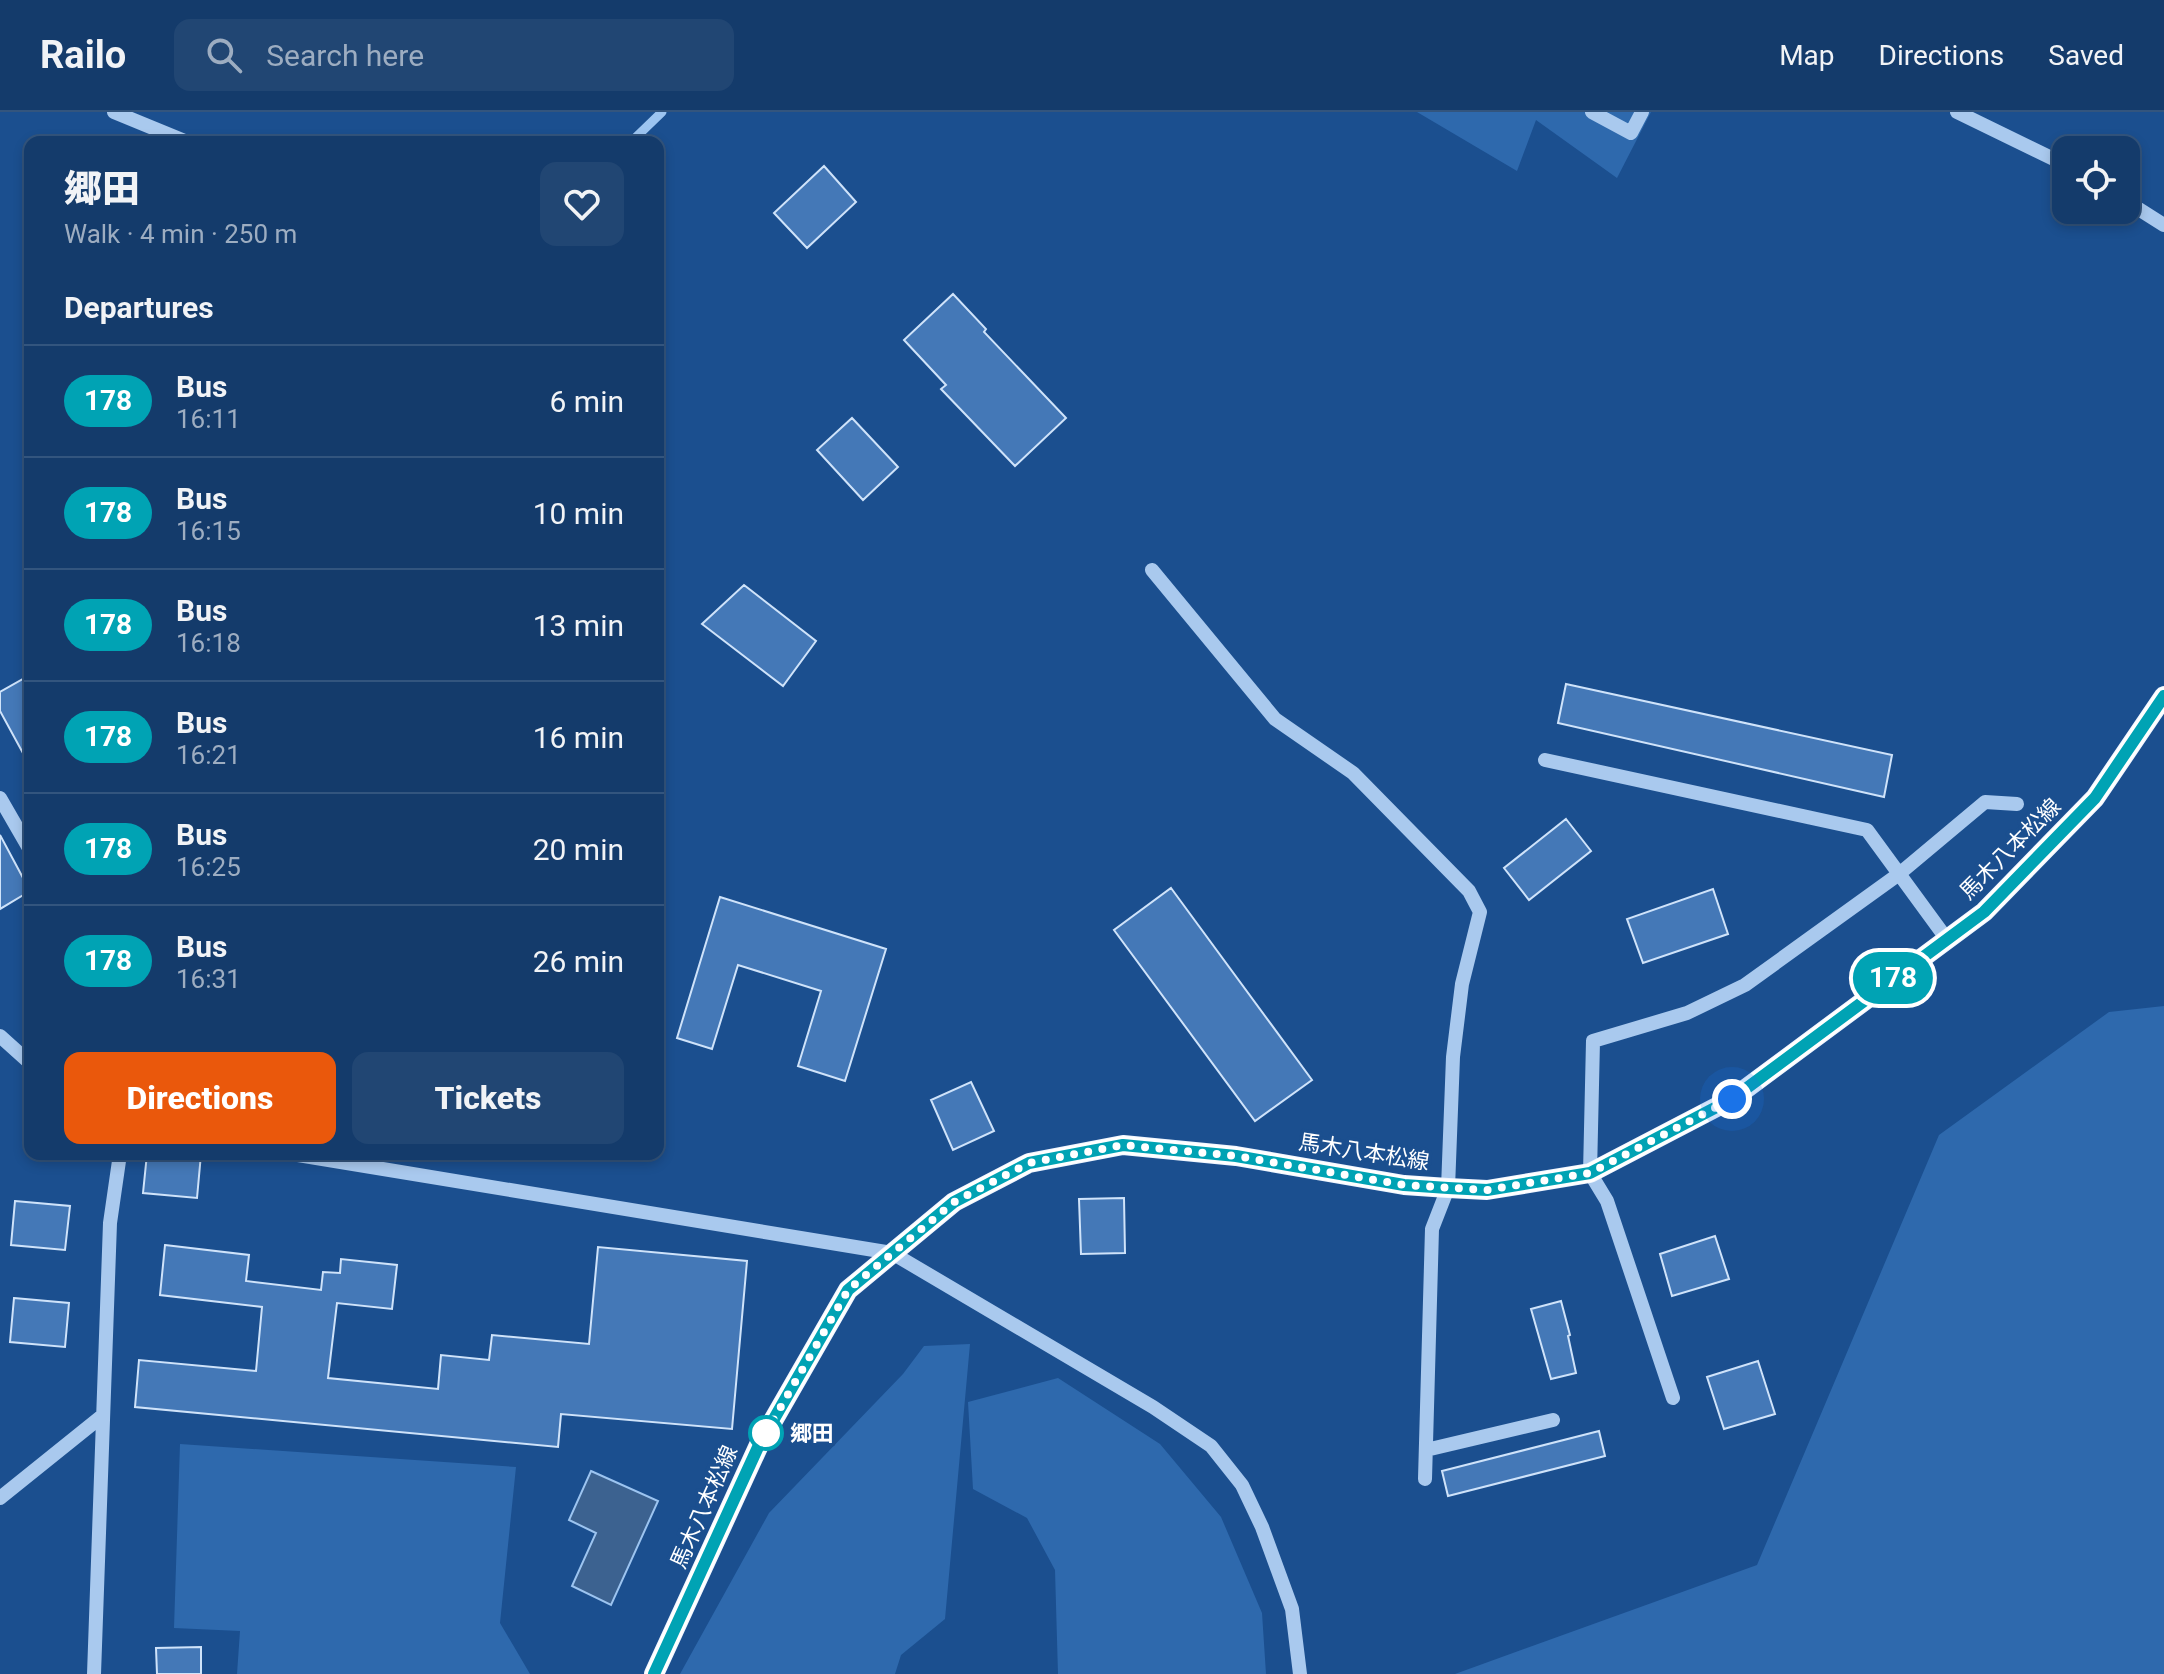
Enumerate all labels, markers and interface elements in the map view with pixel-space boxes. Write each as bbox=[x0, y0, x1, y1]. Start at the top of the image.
search box bbox=[174, 19, 734, 91]
text: Railo bbox=[40, 33, 126, 77]
icon: search bbox=[202, 33, 246, 77]
text: Search here bbox=[266, 38, 424, 73]
text: Map bbox=[1779, 39, 1835, 72]
text: Directions bbox=[1879, 39, 2004, 72]
text: Saved bbox=[2048, 39, 2124, 72]
map controls bbox=[2052, 136, 2140, 224]
button: locate bbox=[2052, 136, 2140, 224]
button: heart bbox=[540, 162, 624, 246]
text: 郷田 bbox=[64, 167, 140, 211]
text: Walk · 4 min · 250 m bbox=[64, 219, 297, 249]
text: Departures bbox=[64, 290, 214, 325]
text: Bus bbox=[176, 369, 227, 404]
text: 178 bbox=[84, 384, 132, 417]
text: 6 min bbox=[550, 384, 624, 419]
text: 16:11 bbox=[176, 404, 241, 434]
text: Bus bbox=[176, 481, 227, 516]
text: 178 bbox=[84, 496, 132, 529]
text: 10 min bbox=[533, 496, 624, 531]
text: 16:15 bbox=[176, 516, 241, 546]
text: Bus bbox=[176, 593, 227, 628]
text: 178 bbox=[84, 608, 132, 641]
text: 13 min bbox=[533, 608, 624, 643]
text: 16:18 bbox=[176, 628, 241, 658]
text: Bus bbox=[176, 705, 227, 740]
text: 178 bbox=[84, 720, 132, 753]
text: 16 min bbox=[533, 720, 624, 755]
text: 16:21 bbox=[176, 740, 241, 770]
street label: 馬木八本松線 bbox=[1954, 793, 2066, 905]
text: Bus bbox=[176, 817, 227, 852]
text: 178 bbox=[84, 832, 132, 865]
text: 20 min bbox=[533, 832, 624, 867]
text: 16:25 bbox=[176, 852, 241, 882]
text: Bus bbox=[176, 929, 227, 964]
text: 178 bbox=[84, 944, 132, 977]
text: 26 min bbox=[533, 944, 624, 979]
line badge: 178 bbox=[1847, 952, 1939, 1004]
text: 178 bbox=[1869, 961, 1917, 994]
text: 16:31 bbox=[176, 964, 241, 994]
button: Directions bbox=[64, 1052, 336, 1144]
button: Tickets bbox=[352, 1052, 624, 1144]
your location bbox=[1712, 1079, 1752, 1119]
street label: 馬木八本松線 bbox=[1297, 1129, 1431, 1175]
marker: 郷田 bbox=[749, 1416, 783, 1450]
place label: 郷田 bbox=[790, 1421, 834, 1446]
street label: 馬木八本松線 bbox=[666, 1442, 742, 1572]

